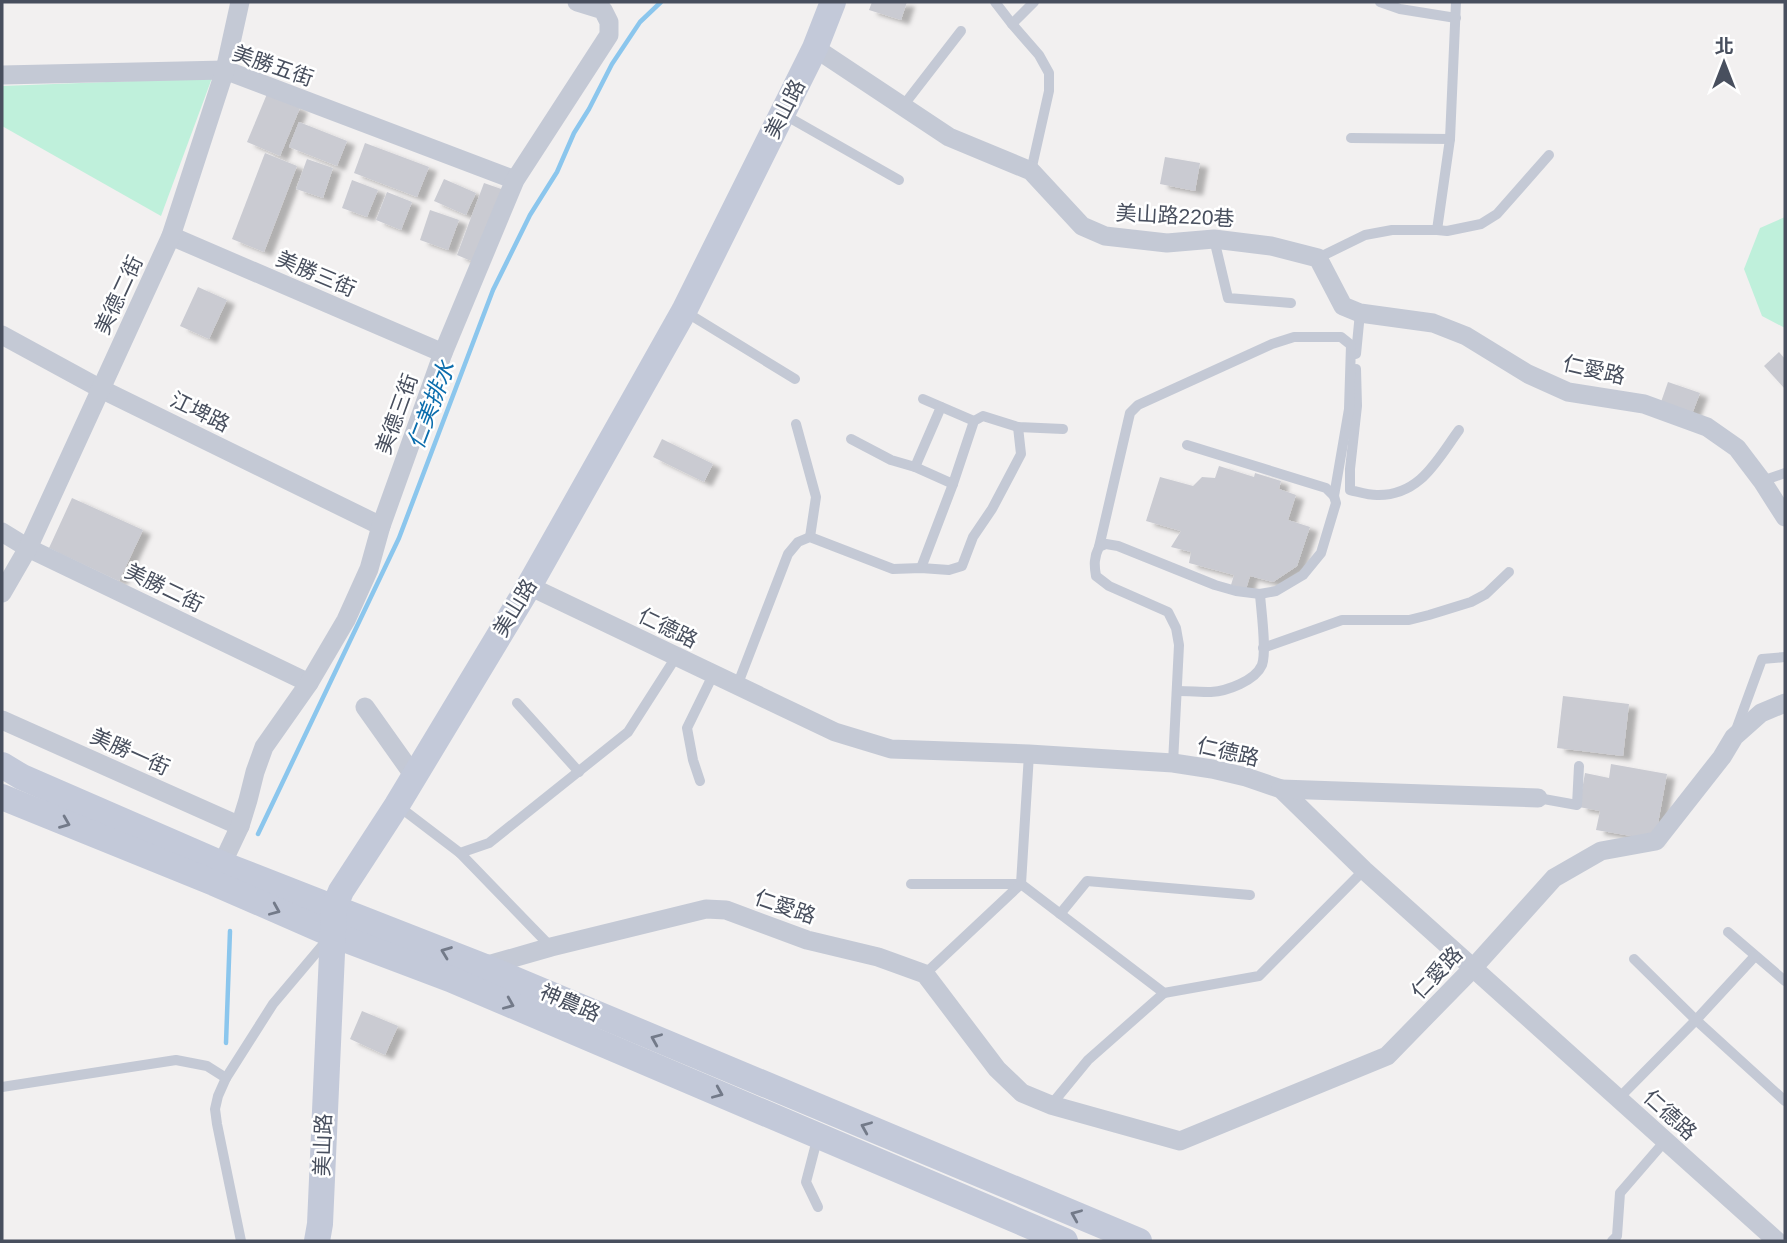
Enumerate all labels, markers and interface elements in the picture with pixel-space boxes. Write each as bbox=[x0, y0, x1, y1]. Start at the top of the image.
north arrow bbox=[1689, 28, 1759, 98]
text: 北 bbox=[1714, 36, 1734, 57]
street label: 美勝五街 bbox=[230, 41, 317, 90]
street label: 美山路 bbox=[760, 75, 809, 142]
street label: 美山路220巷 bbox=[1115, 201, 1235, 230]
street label: 美勝三街 bbox=[273, 247, 359, 301]
street label: 美德二街 bbox=[90, 252, 147, 338]
street label: 仁愛路 bbox=[1561, 351, 1627, 388]
water label: 仁美排水 bbox=[402, 356, 460, 453]
street label: 美德三街 bbox=[371, 370, 422, 457]
street label: 江埤路 bbox=[167, 387, 234, 436]
street label: 美勝二街 bbox=[121, 559, 207, 616]
street label: 美山路 bbox=[488, 575, 541, 641]
street label: 仁德路 bbox=[635, 603, 702, 652]
street label: 美勝一街 bbox=[87, 724, 173, 779]
street label: 仁德路 bbox=[1195, 733, 1261, 770]
one-way arrow bbox=[58, 815, 70, 829]
street label: 仁愛路 bbox=[752, 885, 819, 928]
one-way arrow bbox=[268, 902, 280, 916]
street label: 仁愛路 bbox=[1406, 942, 1467, 1003]
one-way arrow bbox=[441, 946, 453, 960]
street label: 神農路 bbox=[537, 980, 604, 1025]
one-way arrow bbox=[502, 996, 514, 1010]
one-way arrow bbox=[651, 1033, 663, 1047]
one-way arrow bbox=[711, 1085, 723, 1099]
street label: 仁德路 bbox=[1639, 1085, 1701, 1144]
street label: 美山路 bbox=[310, 1113, 335, 1177]
one-way arrow bbox=[861, 1121, 873, 1135]
one-way arrow bbox=[1070, 1209, 1083, 1223]

